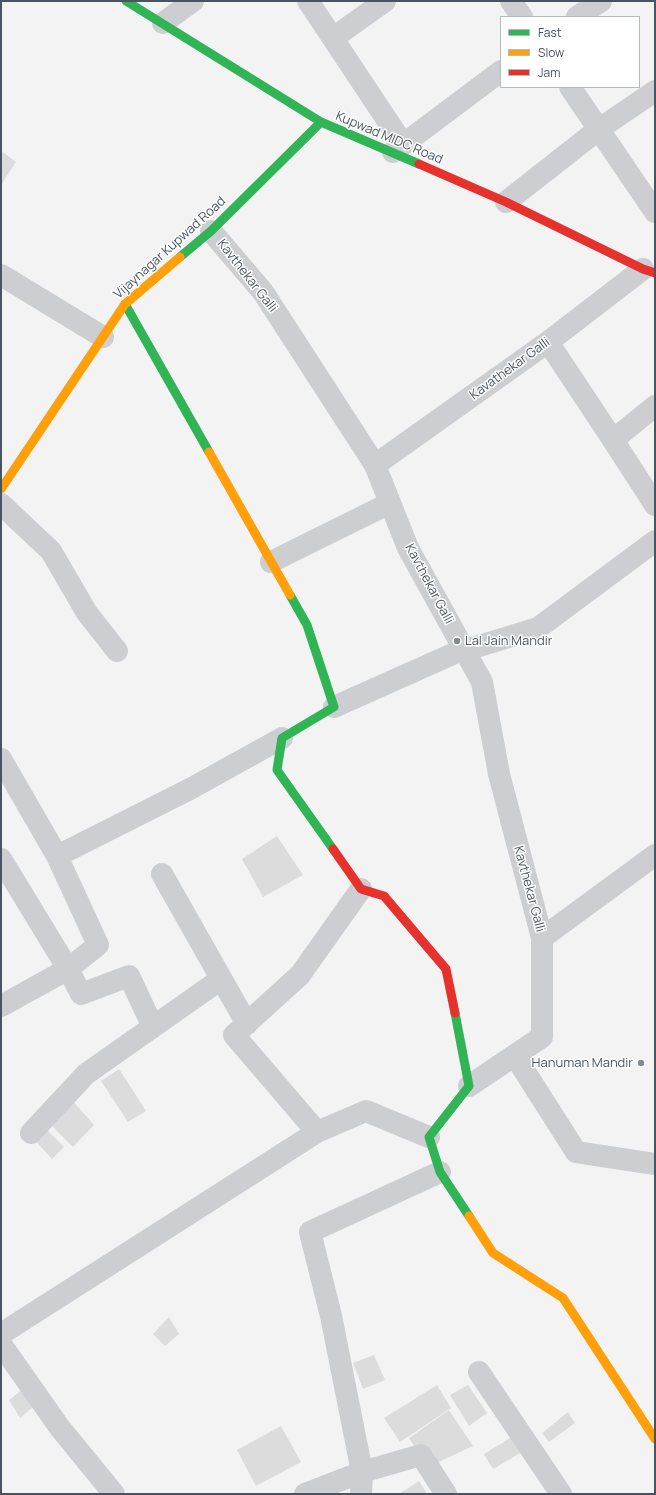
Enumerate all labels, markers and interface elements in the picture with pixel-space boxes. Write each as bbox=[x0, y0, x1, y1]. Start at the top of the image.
legend bbox=[500, 16, 640, 88]
text: Fast bbox=[538, 24, 562, 41]
text: Slow bbox=[538, 44, 564, 61]
text: Jam bbox=[538, 64, 560, 81]
street label: Kupwad MIDC Road bbox=[333, 108, 445, 168]
street label: Vijaynagar Kupwad Road bbox=[111, 194, 229, 302]
street label: Kavthekar Galli bbox=[214, 236, 280, 316]
street label: Kavathekar Galli bbox=[467, 335, 553, 403]
street label: Kavthekar Galli bbox=[401, 541, 457, 627]
place label: Lal Jain Mandir bbox=[465, 633, 552, 649]
marker: Lal Jain Mandir bbox=[452, 636, 462, 646]
street label: Kavthekar Galli bbox=[510, 844, 548, 934]
place label: Hanuman Mandir bbox=[532, 1055, 633, 1071]
marker: Hanuman Mandir bbox=[636, 1058, 646, 1068]

